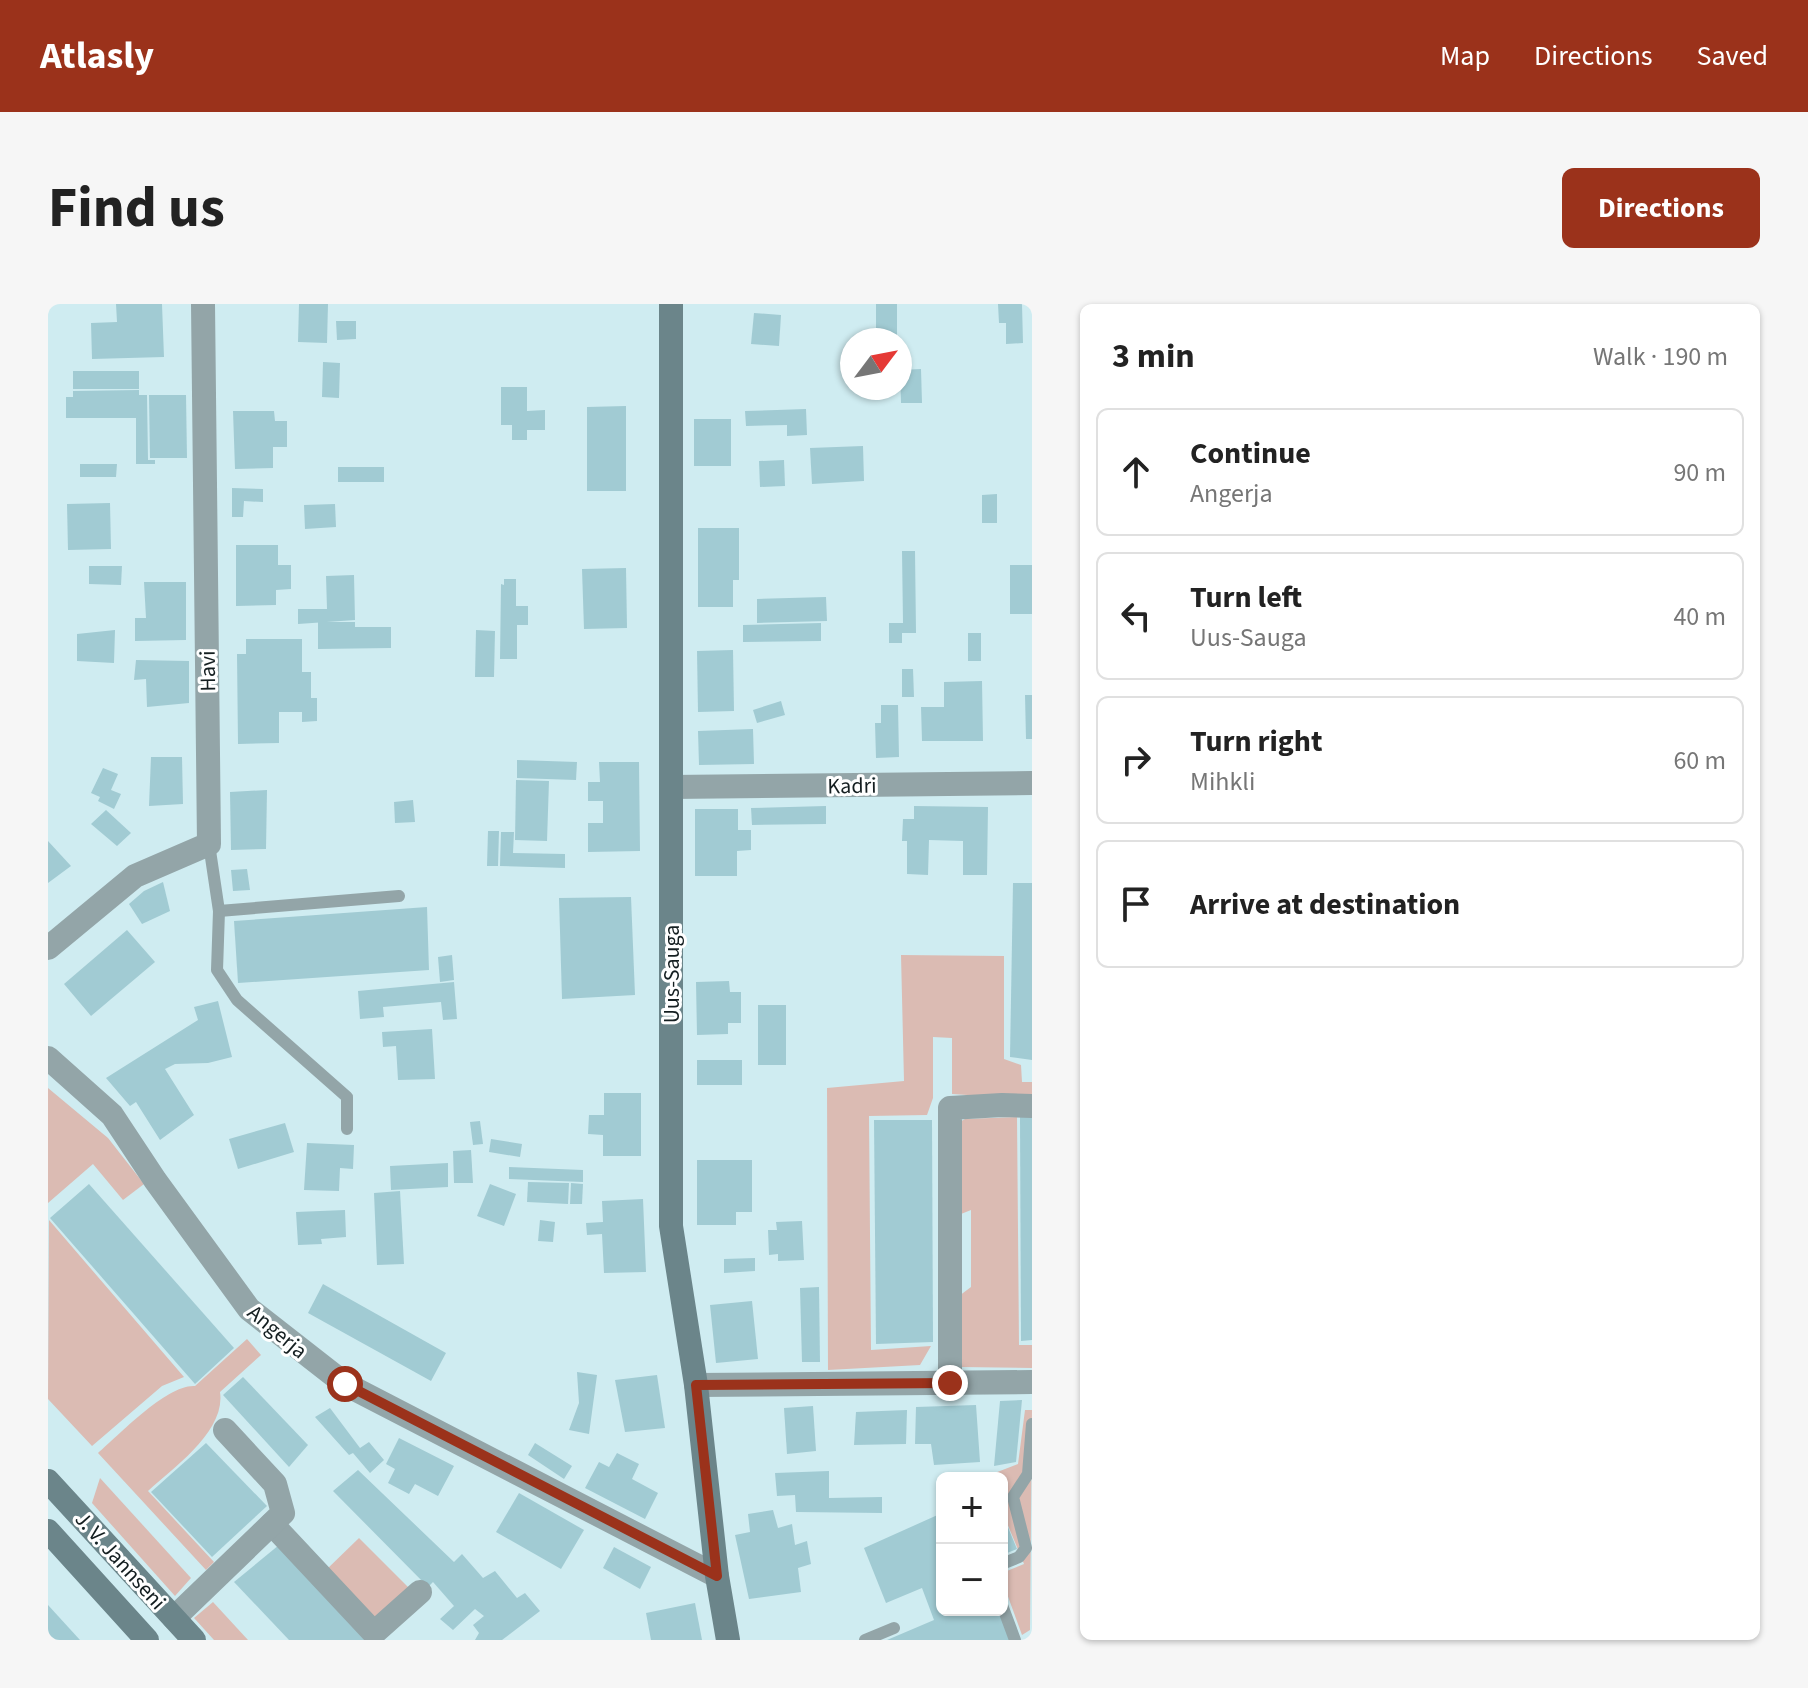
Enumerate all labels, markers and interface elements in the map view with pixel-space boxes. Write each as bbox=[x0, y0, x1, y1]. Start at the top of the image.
text: Atlasly bbox=[40, 29, 154, 83]
text: Map bbox=[1440, 36, 1490, 76]
text: Directions bbox=[1534, 36, 1653, 76]
text: Saved bbox=[1697, 36, 1768, 76]
button: Directions bbox=[1562, 168, 1760, 248]
text: Find us bbox=[48, 169, 225, 248]
north arrow bbox=[840, 328, 912, 400]
text: 3 min bbox=[1112, 332, 1195, 381]
text: Walk · 190 m bbox=[1593, 338, 1728, 375]
text: Continue bbox=[1190, 432, 1311, 475]
icon: ahead bbox=[1114, 450, 1158, 494]
text: 90 m bbox=[1673, 454, 1726, 491]
text: Angerja bbox=[1190, 475, 1273, 512]
text: Turn left bbox=[1190, 576, 1302, 619]
icon: left bbox=[1114, 594, 1158, 638]
text: 40 m bbox=[1673, 598, 1726, 635]
text: Uus-Sauga bbox=[1190, 619, 1307, 656]
street label: Havi bbox=[192, 650, 224, 692]
text: Turn right bbox=[1190, 720, 1322, 763]
icon: right bbox=[1114, 738, 1158, 782]
text: 60 m bbox=[1673, 742, 1726, 779]
text: Mihkli bbox=[1190, 763, 1255, 800]
street label: Kadri bbox=[827, 770, 877, 802]
icon: arrive bbox=[1114, 882, 1158, 926]
text: Arrive at destination bbox=[1190, 883, 1460, 926]
street label: Uus-Sauga bbox=[656, 925, 688, 1023]
street label: Angerja bbox=[240, 1297, 314, 1366]
route end bbox=[932, 1365, 968, 1401]
route start bbox=[327, 1366, 363, 1402]
map controls bbox=[936, 1472, 1008, 1616]
button: + bbox=[936, 1472, 1008, 1544]
street label: J. V. Jannseni bbox=[67, 1504, 173, 1617]
button: − bbox=[936, 1544, 1008, 1616]

